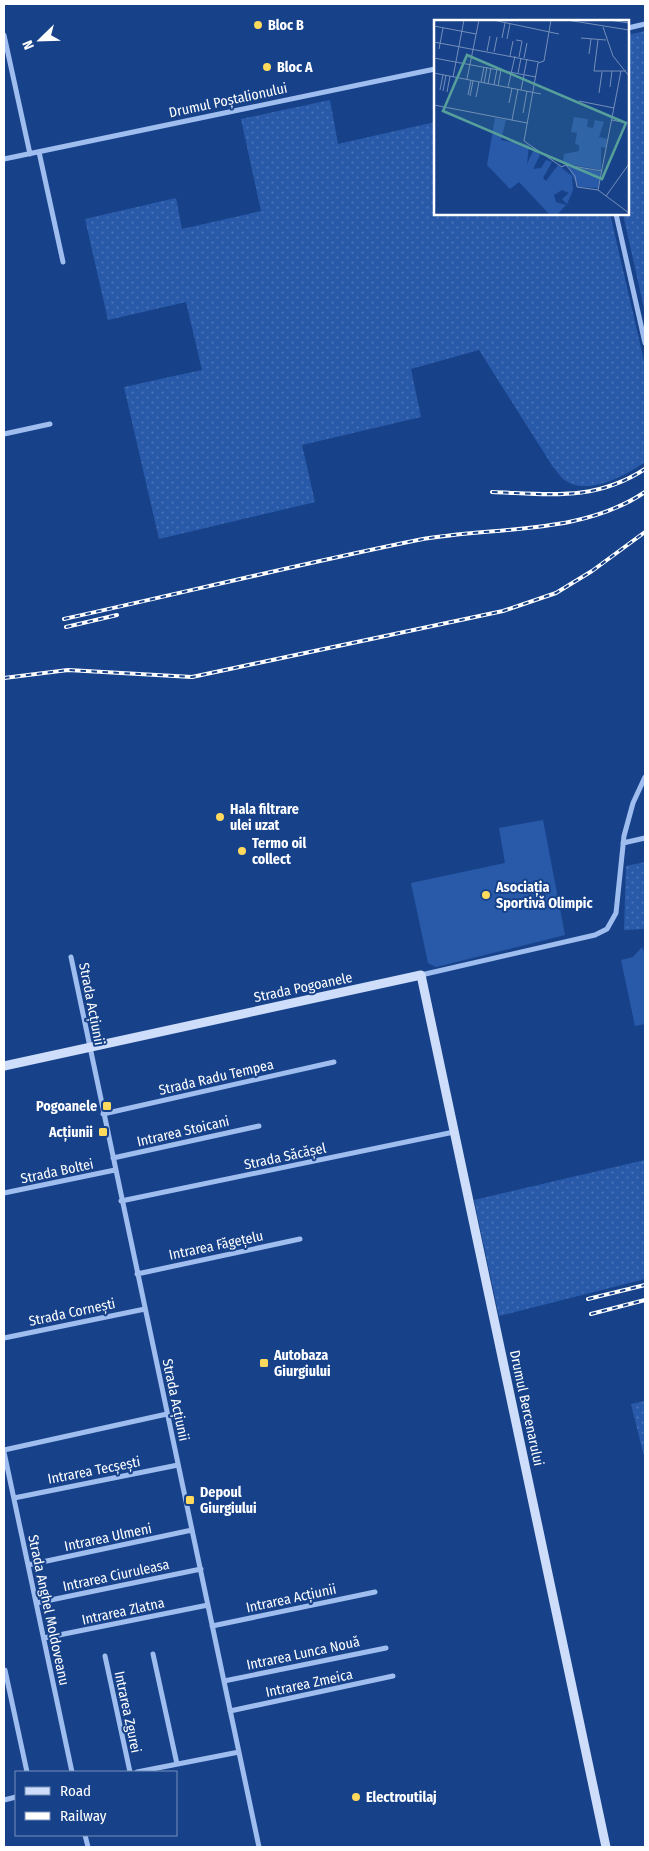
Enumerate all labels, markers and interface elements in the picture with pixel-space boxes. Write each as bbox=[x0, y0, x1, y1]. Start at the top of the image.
north arrow bbox=[15, 15, 65, 65]
place label: Bloc B bbox=[268, 17, 304, 34]
marker: Bloc B bbox=[252, 19, 264, 31]
inset map bbox=[434, 20, 629, 215]
text: N bbox=[19, 38, 38, 52]
place label: Bloc A bbox=[277, 59, 313, 76]
marker: Bloc A bbox=[261, 61, 273, 73]
street label: Drumul Poștalionului bbox=[167, 80, 289, 122]
place label: Hala filtrare ulei uzat bbox=[230, 801, 299, 834]
marker: Hala filtrare ulei uzat bbox=[214, 811, 226, 823]
place label: Termo oil collect bbox=[252, 835, 306, 868]
marker: Termo oil collect bbox=[236, 845, 248, 857]
place label: Asociația Sportivă Olimpic bbox=[495, 879, 593, 912]
marker: Asociația Sportivă Olimpic bbox=[480, 889, 492, 901]
street label: Strada Acțiunii bbox=[74, 961, 108, 1047]
street label: Strada Pogoanele bbox=[252, 969, 354, 1006]
street label: Strada Radu Tempea bbox=[157, 1056, 275, 1099]
place label: Pogoanele bbox=[36, 1098, 97, 1115]
marker: Pogoanele bbox=[101, 1100, 113, 1112]
street label: Intrarea Stoicani bbox=[135, 1113, 231, 1150]
place label: Acțiunii bbox=[48, 1124, 93, 1142]
marker: Acțiunii bbox=[97, 1126, 109, 1138]
street label: Strada Săcășel bbox=[242, 1139, 328, 1174]
street label: Strada Boltei bbox=[19, 1155, 95, 1187]
street label: Intrarea Făgețelu bbox=[167, 1227, 265, 1265]
street label: Strada Cornești bbox=[27, 1295, 117, 1331]
place label: Autobaza Giurgiului bbox=[273, 1347, 331, 1380]
street label: Drumul Bercenarului bbox=[506, 1349, 547, 1468]
street label: Strada Acțiunii bbox=[158, 1357, 193, 1443]
marker: Autobaza Giurgiului bbox=[258, 1357, 270, 1369]
street label: Intrarea Tecșești bbox=[46, 1453, 142, 1489]
place label: Depoul Giurgiului bbox=[200, 1484, 257, 1517]
marker: Depoul Giurgiului bbox=[184, 1494, 196, 1506]
street label: Intrarea Ulmeni bbox=[63, 1520, 153, 1555]
street label: Strada Anghel Moldoveanu bbox=[24, 1533, 73, 1687]
street label: Intrarea Ciuruleasa bbox=[61, 1556, 171, 1595]
street label: Intrarea Acțiunii bbox=[245, 1581, 338, 1617]
street label: Intrarea Zlatna bbox=[80, 1594, 166, 1629]
street label: Intrarea Lunca Nouă bbox=[245, 1633, 361, 1674]
street label: Intrarea Zmeica bbox=[264, 1666, 354, 1701]
street label: Intrarea Zgurei bbox=[111, 1670, 144, 1755]
legend bbox=[15, 1771, 178, 1836]
text: Road bbox=[60, 1782, 91, 1800]
place label: Electroutilaj bbox=[366, 1789, 437, 1806]
marker: Electroutilaj bbox=[350, 1791, 362, 1803]
text: Railway bbox=[60, 1807, 107, 1825]

